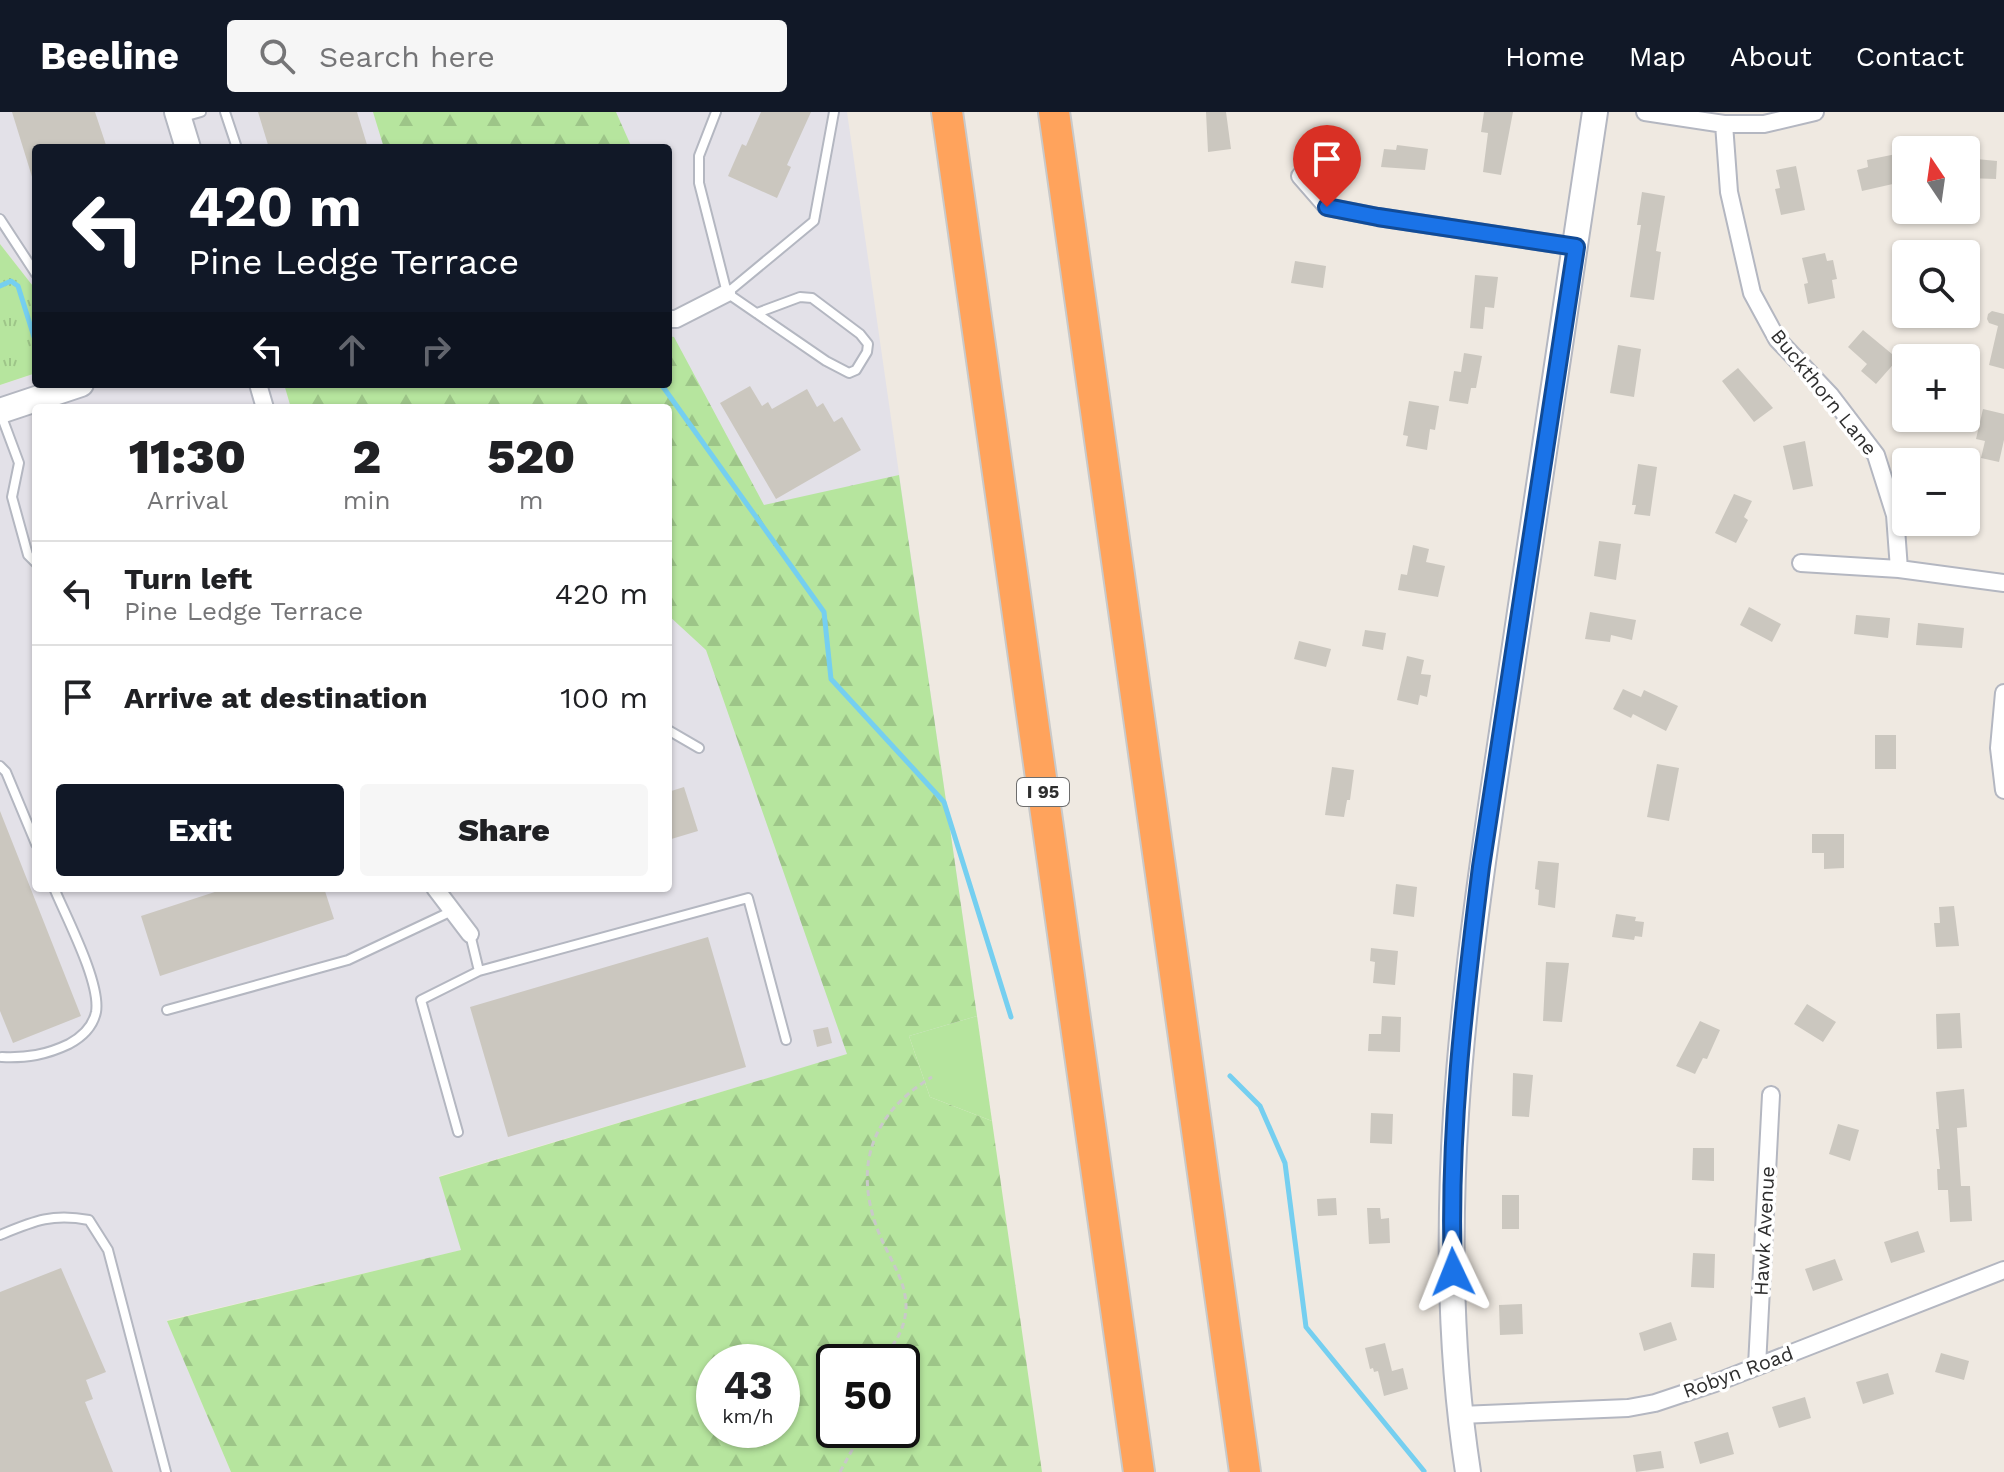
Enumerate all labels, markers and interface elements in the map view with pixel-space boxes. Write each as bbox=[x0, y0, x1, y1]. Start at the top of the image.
search box bbox=[227, 20, 787, 92]
text: Beeline bbox=[40, 34, 179, 78]
icon: search bbox=[255, 34, 299, 78]
text: Search here bbox=[319, 39, 495, 74]
text: Home bbox=[1505, 40, 1585, 73]
text: Map bbox=[1629, 40, 1686, 73]
text: About bbox=[1730, 40, 1812, 73]
text: Contact bbox=[1856, 40, 1964, 73]
pin bbox=[1293, 125, 1361, 207]
north arrow bbox=[1892, 136, 1980, 224]
map controls bbox=[1892, 136, 1980, 536]
icon: arrive bbox=[1305, 137, 1349, 181]
text: 420 m bbox=[188, 174, 362, 240]
icon: left bbox=[56, 176, 160, 280]
button: search bbox=[1892, 240, 1980, 328]
text: Pine Ledge Terrace bbox=[188, 241, 519, 283]
street label: Buckthorn Lane bbox=[1766, 324, 1882, 460]
icon: left bbox=[246, 328, 290, 372]
icon: ahead bbox=[330, 328, 374, 372]
icon: right bbox=[414, 328, 458, 372]
button: + bbox=[1892, 344, 1980, 432]
text: 11:30 bbox=[129, 428, 246, 485]
text: 2 bbox=[352, 428, 381, 485]
text: 520 bbox=[487, 428, 575, 485]
button: − bbox=[1892, 448, 1980, 536]
text: Arrival bbox=[147, 485, 228, 515]
text: min bbox=[343, 485, 390, 515]
text: m bbox=[519, 485, 544, 515]
text: Turn left bbox=[124, 561, 252, 596]
icon: left bbox=[56, 571, 100, 615]
text: 420 m bbox=[555, 576, 648, 611]
text: Pine Ledge Terrace bbox=[124, 596, 363, 626]
icon: arrive bbox=[56, 675, 100, 719]
text: Arrive at destination bbox=[124, 680, 428, 715]
text: 100 m bbox=[560, 680, 648, 715]
road number: I 95 bbox=[1017, 778, 1069, 806]
button: Exit bbox=[56, 784, 344, 876]
button: Share bbox=[360, 784, 648, 876]
street label: Hawk Avenue bbox=[1749, 1165, 1779, 1297]
position arrow bbox=[1411, 1230, 1495, 1314]
street label: Robyn Road bbox=[1680, 1341, 1796, 1403]
speed limit sign: 50 bbox=[816, 1344, 920, 1448]
text: 43 bbox=[723, 1362, 773, 1409]
text: km/h bbox=[722, 1404, 774, 1428]

